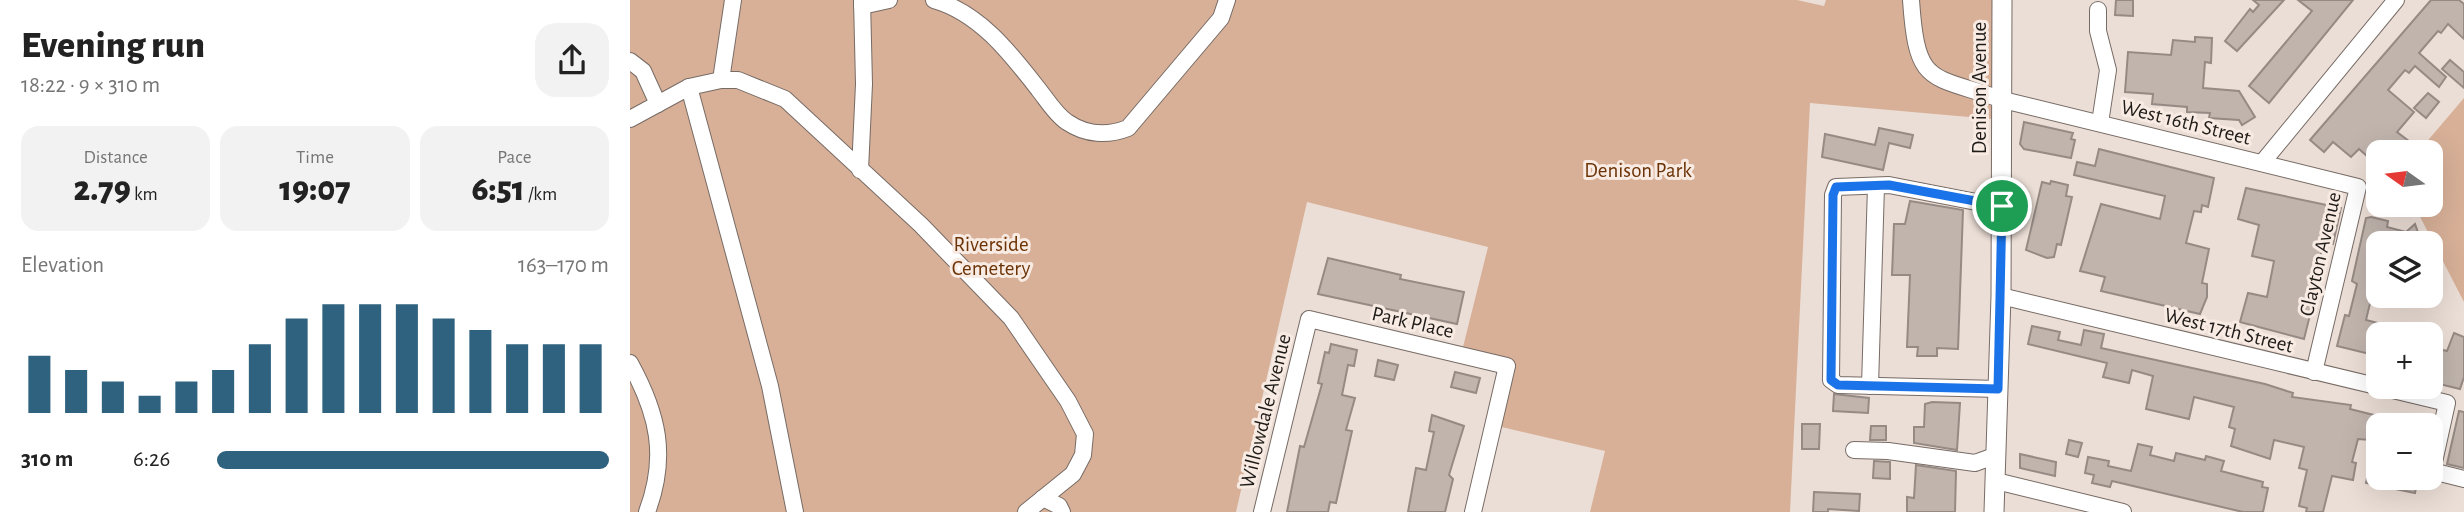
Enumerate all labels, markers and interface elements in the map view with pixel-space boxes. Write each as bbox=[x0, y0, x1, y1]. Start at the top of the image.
street label: Denison Avenue bbox=[1969, 22, 1990, 154]
button: share bbox=[535, 23, 609, 97]
text: Evening run bbox=[21, 27, 205, 65]
text: 18:22 · 9 × 310 m bbox=[21, 74, 160, 97]
street label: West 16th Street bbox=[2119, 96, 2253, 149]
north arrow bbox=[2366, 140, 2443, 217]
map controls bbox=[2366, 140, 2443, 490]
text: Distance bbox=[83, 148, 148, 167]
text: Time bbox=[296, 148, 334, 167]
text: Pace bbox=[497, 148, 531, 167]
park label: Denison Park bbox=[1584, 160, 1692, 181]
text: 2.79 bbox=[74, 172, 131, 207]
text: 19:07 bbox=[279, 172, 351, 207]
text: 6:51 bbox=[471, 172, 525, 207]
pin bbox=[1972, 176, 2032, 236]
text: km bbox=[131, 185, 158, 204]
text: /km bbox=[525, 185, 557, 204]
icon: arrive bbox=[1983, 187, 2021, 225]
street label: Clayton Avenue bbox=[2296, 190, 2345, 318]
button: layers bbox=[2366, 231, 2443, 308]
park label: Riverside Cemetery bbox=[952, 234, 1030, 279]
text: Elevation bbox=[21, 254, 104, 277]
text: 163–170 m bbox=[518, 254, 609, 277]
street label: Park Place bbox=[1370, 303, 1456, 342]
street label: West 17th Street bbox=[2162, 304, 2296, 357]
button: + bbox=[2366, 322, 2443, 399]
street label: Willowdale Avenue bbox=[1236, 332, 1295, 490]
button: − bbox=[2366, 413, 2443, 490]
text: 310 m bbox=[21, 448, 73, 471]
text: 6:26 bbox=[133, 448, 170, 471]

